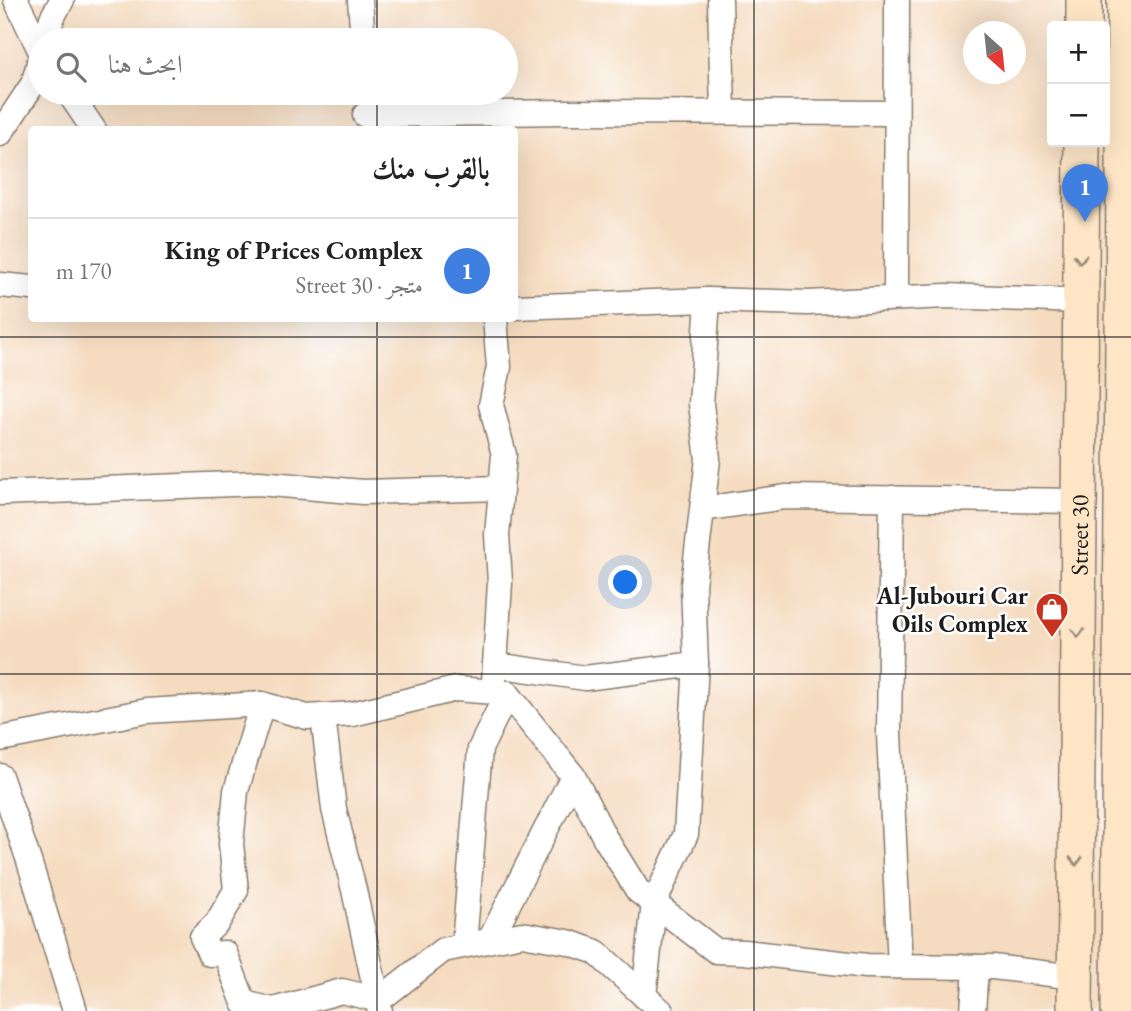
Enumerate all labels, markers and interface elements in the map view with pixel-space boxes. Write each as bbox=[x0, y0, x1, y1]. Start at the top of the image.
north arrow bbox=[963, 21, 1026, 84]
map controls bbox=[1047, 21, 1110, 147]
button: + bbox=[1047, 21, 1110, 84]
search box bbox=[28, 28, 518, 105]
text: ابحث هنا bbox=[108, 47, 183, 81]
icon: search bbox=[52, 48, 90, 86]
button: − bbox=[1047, 84, 1110, 147]
text: بالقرب منك bbox=[372, 149, 490, 188]
pin: 1 bbox=[1062, 164, 1108, 222]
text: King of Prices Complex bbox=[165, 233, 423, 267]
one-way arrow bbox=[1072, 254, 1088, 265]
text: 170 m bbox=[56, 256, 112, 286]
text: 1 bbox=[461, 256, 473, 286]
text: متجر · Street 30 bbox=[296, 270, 423, 300]
street label: Street 30 bbox=[1063, 495, 1095, 575]
your location bbox=[608, 565, 642, 599]
place label: Al-Jubouri Car Oils Complex bbox=[876, 580, 1028, 639]
shop icon: Al-Jubouri Car Oils Complex bbox=[1033, 590, 1071, 639]
one-way arrow bbox=[1070, 629, 1086, 639]
one-way arrow bbox=[1069, 856, 1084, 867]

